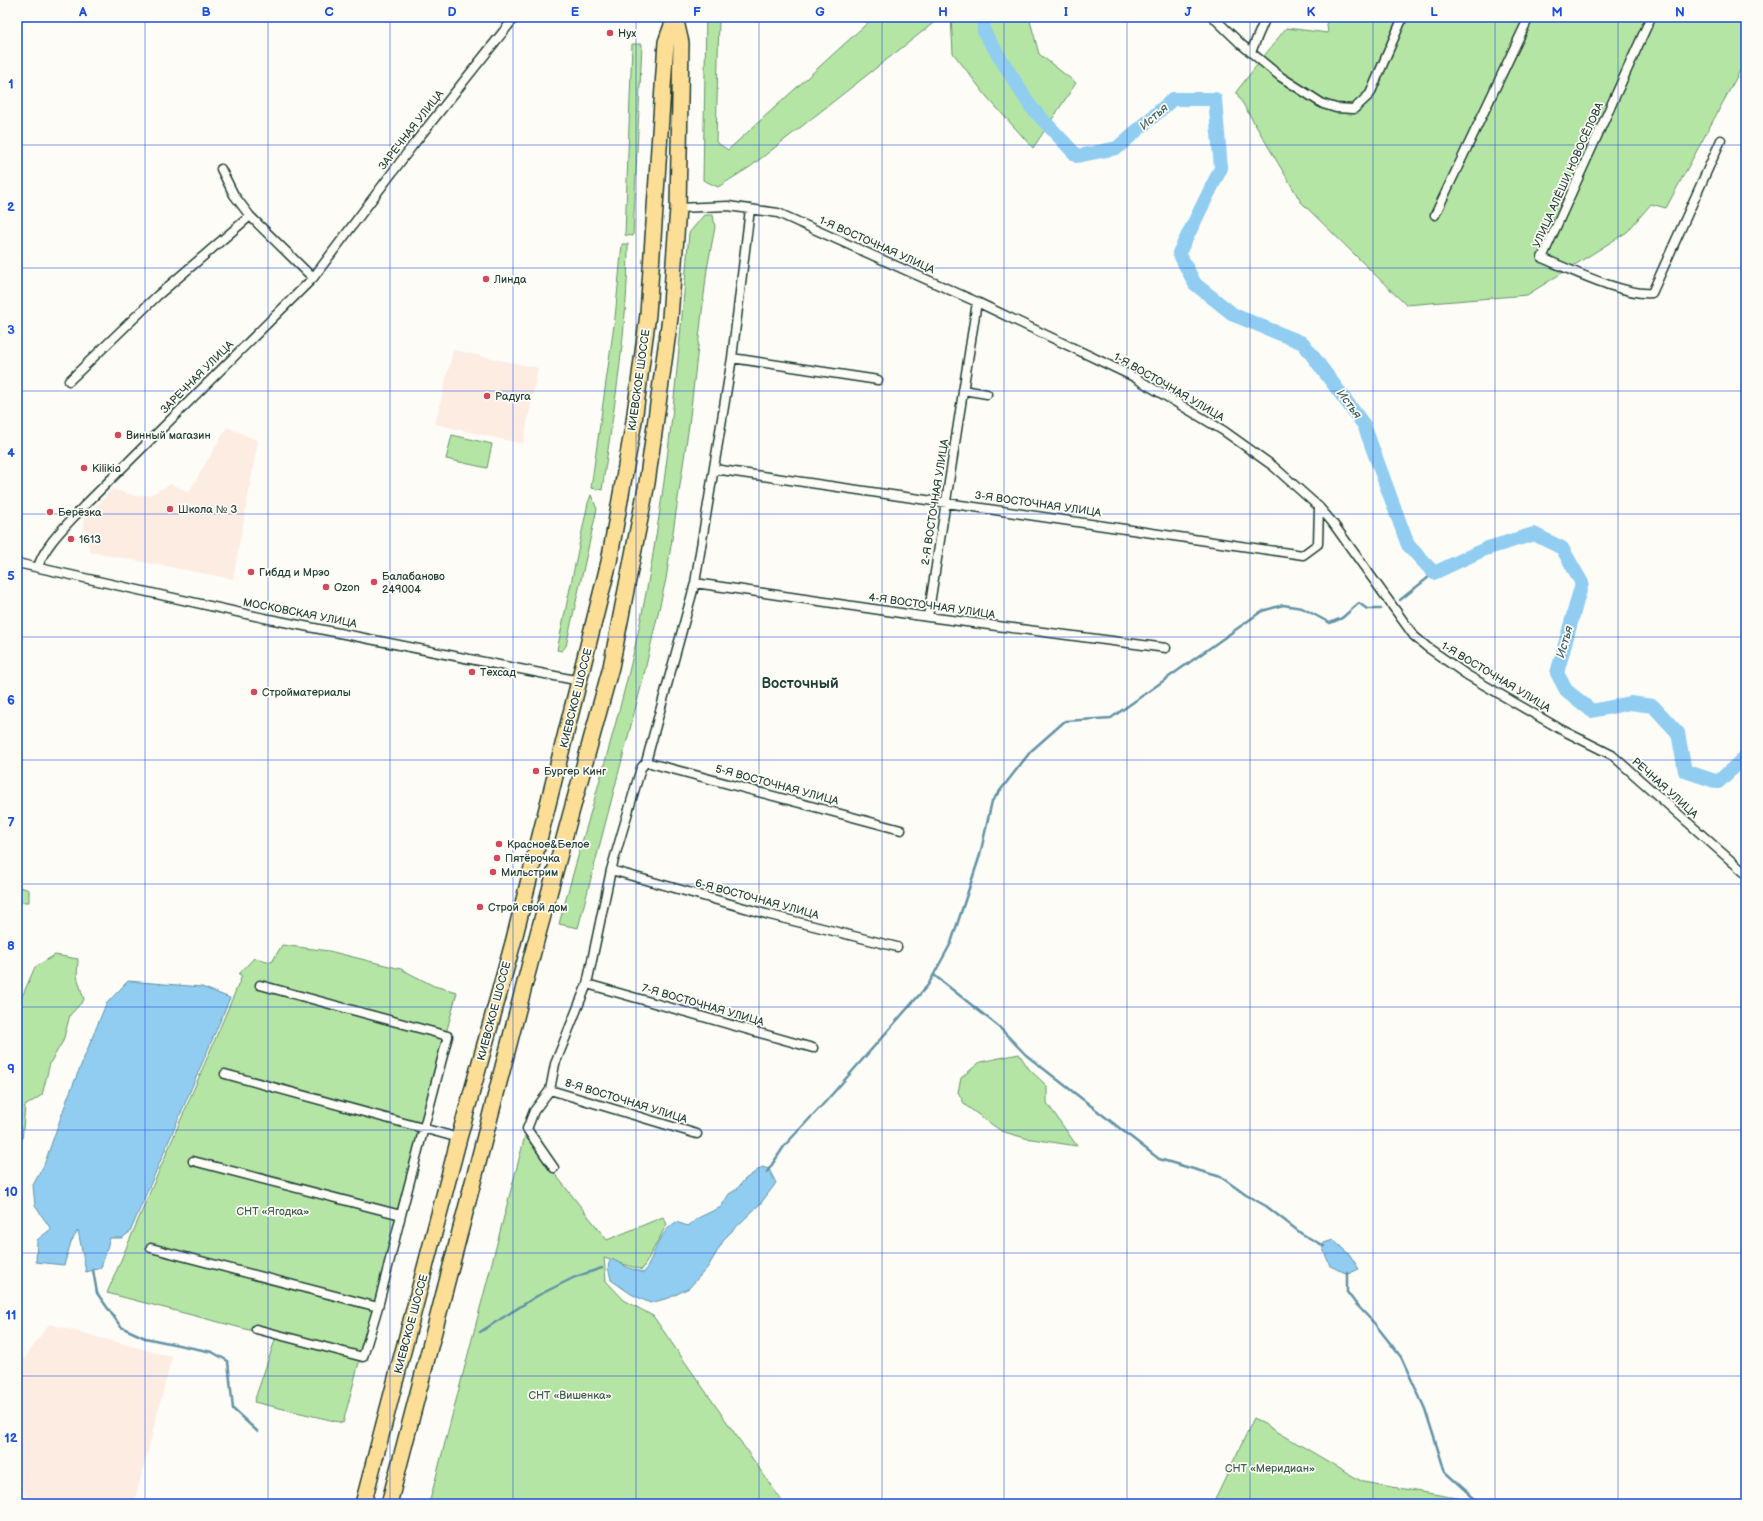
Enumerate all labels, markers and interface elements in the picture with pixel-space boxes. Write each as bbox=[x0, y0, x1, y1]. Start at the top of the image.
text: A bbox=[78, 4, 87, 20]
text: B bbox=[201, 4, 211, 20]
text: C bbox=[324, 4, 334, 20]
text: D bbox=[447, 4, 457, 20]
text: E bbox=[571, 4, 580, 20]
text: F bbox=[693, 4, 701, 20]
text: G bbox=[815, 4, 825, 20]
text: H bbox=[938, 4, 948, 20]
text: I bbox=[1064, 4, 1068, 20]
text: J bbox=[1184, 4, 1192, 20]
text: K bbox=[1307, 4, 1316, 20]
text: L bbox=[1430, 4, 1438, 20]
text: M bbox=[1551, 4, 1563, 20]
text: N bbox=[1675, 4, 1685, 20]
place label: Нух bbox=[618, 27, 636, 40]
marker: Нух bbox=[605, 28, 615, 38]
text: 1 bbox=[8, 76, 14, 92]
street label: ЗАРЕЧНАЯ УЛИЦА bbox=[376, 87, 446, 172]
water label: Истья bbox=[1137, 100, 1172, 133]
street label: УЛИЦА АЛЁШИ НОВОСЁЛОВА bbox=[1529, 100, 1606, 250]
text: 2 bbox=[7, 199, 15, 215]
street label: 1-Я ВОСТОЧНАЯ УЛИЦА bbox=[817, 214, 937, 277]
place label: Линда bbox=[493, 273, 527, 286]
marker: Линда bbox=[481, 274, 491, 284]
text: 3 bbox=[7, 322, 15, 338]
street label: КИЕВСКОЕ ШОССЕ bbox=[625, 328, 653, 432]
street label: ЗАРЕЧНАЯ УЛИЦА bbox=[158, 338, 236, 416]
street label: 1-Я ВОСТОЧНАЯ УЛИЦА bbox=[1112, 350, 1227, 424]
water label: Истья bbox=[1333, 386, 1365, 422]
place label: Радуга bbox=[495, 390, 531, 403]
marker: Радуга bbox=[482, 391, 492, 401]
place label: Винный магазин bbox=[126, 429, 211, 442]
marker: Винный магазин bbox=[113, 430, 123, 440]
street label: 2-Я ВОСТОЧНАЯ УЛИЦА bbox=[919, 438, 951, 566]
text: 4 bbox=[7, 445, 15, 461]
place label: Kilikia bbox=[92, 462, 121, 475]
marker: Kilikia bbox=[79, 463, 89, 473]
street label: 3-Я ВОСТОЧНАЯ УЛИЦА bbox=[974, 489, 1102, 519]
place label: Школа № 3 bbox=[178, 503, 237, 516]
marker: Школа № 3 bbox=[165, 504, 175, 514]
place label: Берёзка bbox=[58, 506, 102, 519]
marker: Берёзка bbox=[45, 507, 55, 517]
place label: 1613 bbox=[79, 533, 101, 546]
marker: 1613 bbox=[66, 534, 76, 544]
place label: Гибдд и Мрэо bbox=[259, 566, 330, 579]
marker: Гибдд и Мрэо bbox=[246, 567, 256, 577]
text: 5 bbox=[7, 568, 15, 584]
place label: Балабаново 249004 bbox=[382, 570, 445, 596]
marker: Балабаново 249004 bbox=[369, 577, 379, 587]
place label: Ozon bbox=[334, 581, 360, 594]
marker: Ozon bbox=[321, 582, 331, 592]
street label: 4-Я ВОСТОЧНАЯ УЛИЦА bbox=[868, 591, 996, 621]
street label: МОСКОВСКАЯ УЛИЦА bbox=[242, 596, 358, 630]
water label: Истья bbox=[1553, 624, 1577, 660]
street label: 1-Я ВОСТОЧНАЯ УЛИЦА bbox=[1439, 639, 1553, 715]
street label: КИЕВСКОЕ ШОССЕ bbox=[557, 647, 595, 749]
place label: Техсад bbox=[480, 666, 516, 679]
marker: Техсад bbox=[467, 667, 477, 677]
district label: Восточный bbox=[761, 674, 839, 693]
place label: Стройматериалы bbox=[262, 686, 351, 699]
marker: Стройматериалы bbox=[249, 687, 259, 697]
text: 6 bbox=[7, 692, 15, 708]
street label: РЕЧНАЯ УЛИЦА bbox=[1629, 755, 1701, 821]
street label: 5-Я ВОСТОЧНАЯ УЛИЦА bbox=[714, 762, 840, 808]
place label: Бургер Кинг bbox=[544, 765, 607, 778]
marker: Бургер Кинг bbox=[531, 766, 541, 776]
text: 7 bbox=[7, 815, 15, 831]
place label: Красное&Белое bbox=[507, 838, 589, 851]
marker: Красное&Белое bbox=[494, 839, 504, 849]
place label: Пятёрочка bbox=[505, 852, 561, 865]
marker: Пятёрочка bbox=[492, 853, 502, 863]
place label: Мильстрим bbox=[501, 866, 558, 879]
marker: Мильстрим bbox=[488, 867, 498, 877]
street label: 6-Я ВОСТОЧНАЯ УЛИЦА bbox=[694, 876, 821, 922]
place label: Строй свой дом bbox=[488, 901, 568, 914]
marker: Строй свой дом bbox=[475, 902, 485, 912]
text: 8 bbox=[7, 938, 15, 954]
street label: КИЕВСКОЕ ШОССЕ bbox=[474, 960, 514, 1062]
street label: 7-Я ВОСТОЧНАЯ УЛИЦА bbox=[641, 981, 766, 1029]
text: 9 bbox=[7, 1061, 15, 1077]
street label: 8-Я ВОСТОЧНАЯ УЛИЦА bbox=[563, 1076, 689, 1126]
text: 10 bbox=[4, 1184, 18, 1200]
park label: СНТ «Ягодка» bbox=[237, 1205, 309, 1218]
street label: КИЕВСКОЕ ШОССЕ bbox=[391, 1273, 431, 1375]
text: 11 bbox=[6, 1307, 16, 1323]
park label: СНТ «Вишенка» bbox=[528, 1389, 612, 1402]
text: 12 bbox=[4, 1430, 18, 1446]
park label: СНТ «Меридиан» bbox=[1225, 1462, 1315, 1475]

